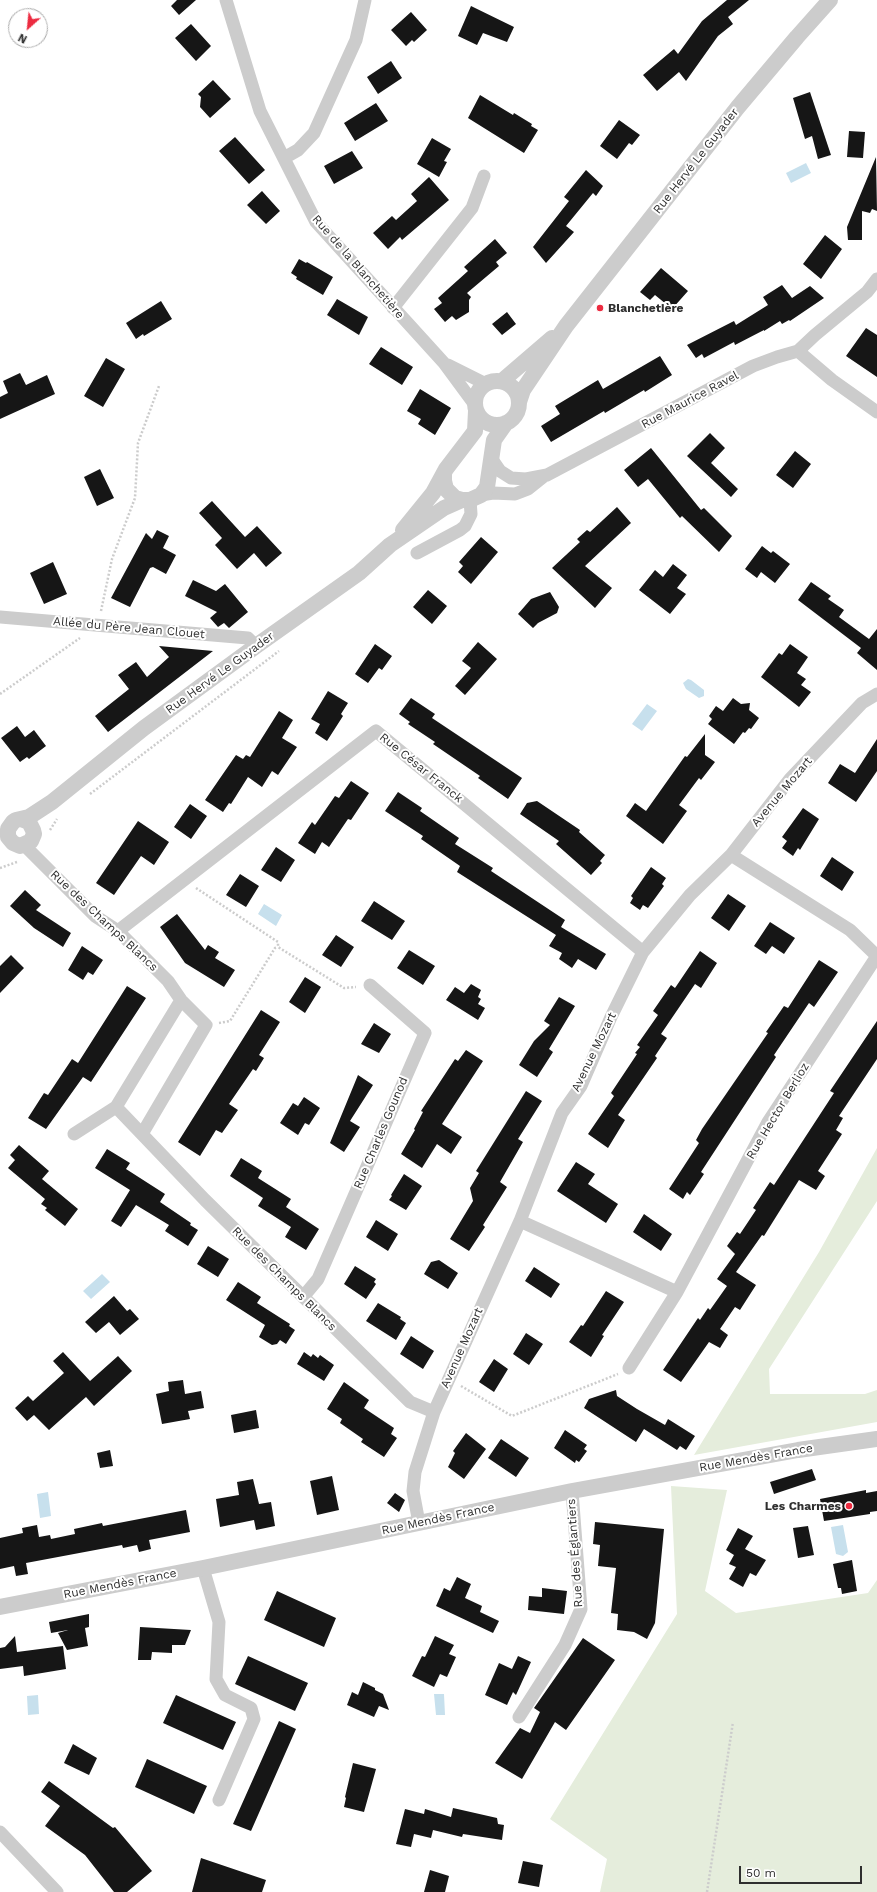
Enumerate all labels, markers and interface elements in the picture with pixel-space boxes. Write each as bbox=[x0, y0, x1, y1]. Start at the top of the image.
north arrow bbox=[8, 8, 48, 48]
text: N bbox=[16, 31, 29, 46]
street label: Rue Hervé Le Guyader bbox=[650, 105, 742, 217]
street label: Rue de la Blanchetière bbox=[309, 212, 407, 322]
place label: Blanchetière bbox=[608, 301, 683, 315]
marker: Blanchetière bbox=[595, 303, 605, 313]
street label: Rue Maurice Ravel bbox=[639, 368, 741, 432]
street label: Allée du Père Jean Clouet bbox=[53, 614, 205, 642]
street label: Rue Hervé Le Guyader bbox=[163, 629, 277, 717]
street label: Rue César Franck bbox=[377, 730, 465, 806]
street label: Avenue Mozart bbox=[749, 754, 815, 830]
street label: Rue des Champs Blancs bbox=[47, 867, 161, 975]
street label: Avenue Mozart bbox=[569, 1010, 619, 1094]
street label: Rue Hector Berlioz bbox=[744, 1060, 812, 1162]
street label: Rue Charles Gounod bbox=[351, 1075, 411, 1191]
street label: Rue des Champs Blancs bbox=[229, 1224, 339, 1334]
street label: Avenue Mozart bbox=[438, 1306, 486, 1390]
street label: Rue Mendès France bbox=[698, 1441, 814, 1475]
street label: Rue des Églantiers bbox=[564, 1498, 586, 1608]
place label: Les Charmes bbox=[765, 1499, 841, 1513]
street label: Rue Mendès France bbox=[380, 1500, 496, 1538]
marker: Les Charmes bbox=[844, 1501, 854, 1511]
street label: Rue Mendès France bbox=[62, 1566, 178, 1602]
scale bar bbox=[741, 1858, 864, 1884]
text: 50 m bbox=[746, 1866, 776, 1880]

